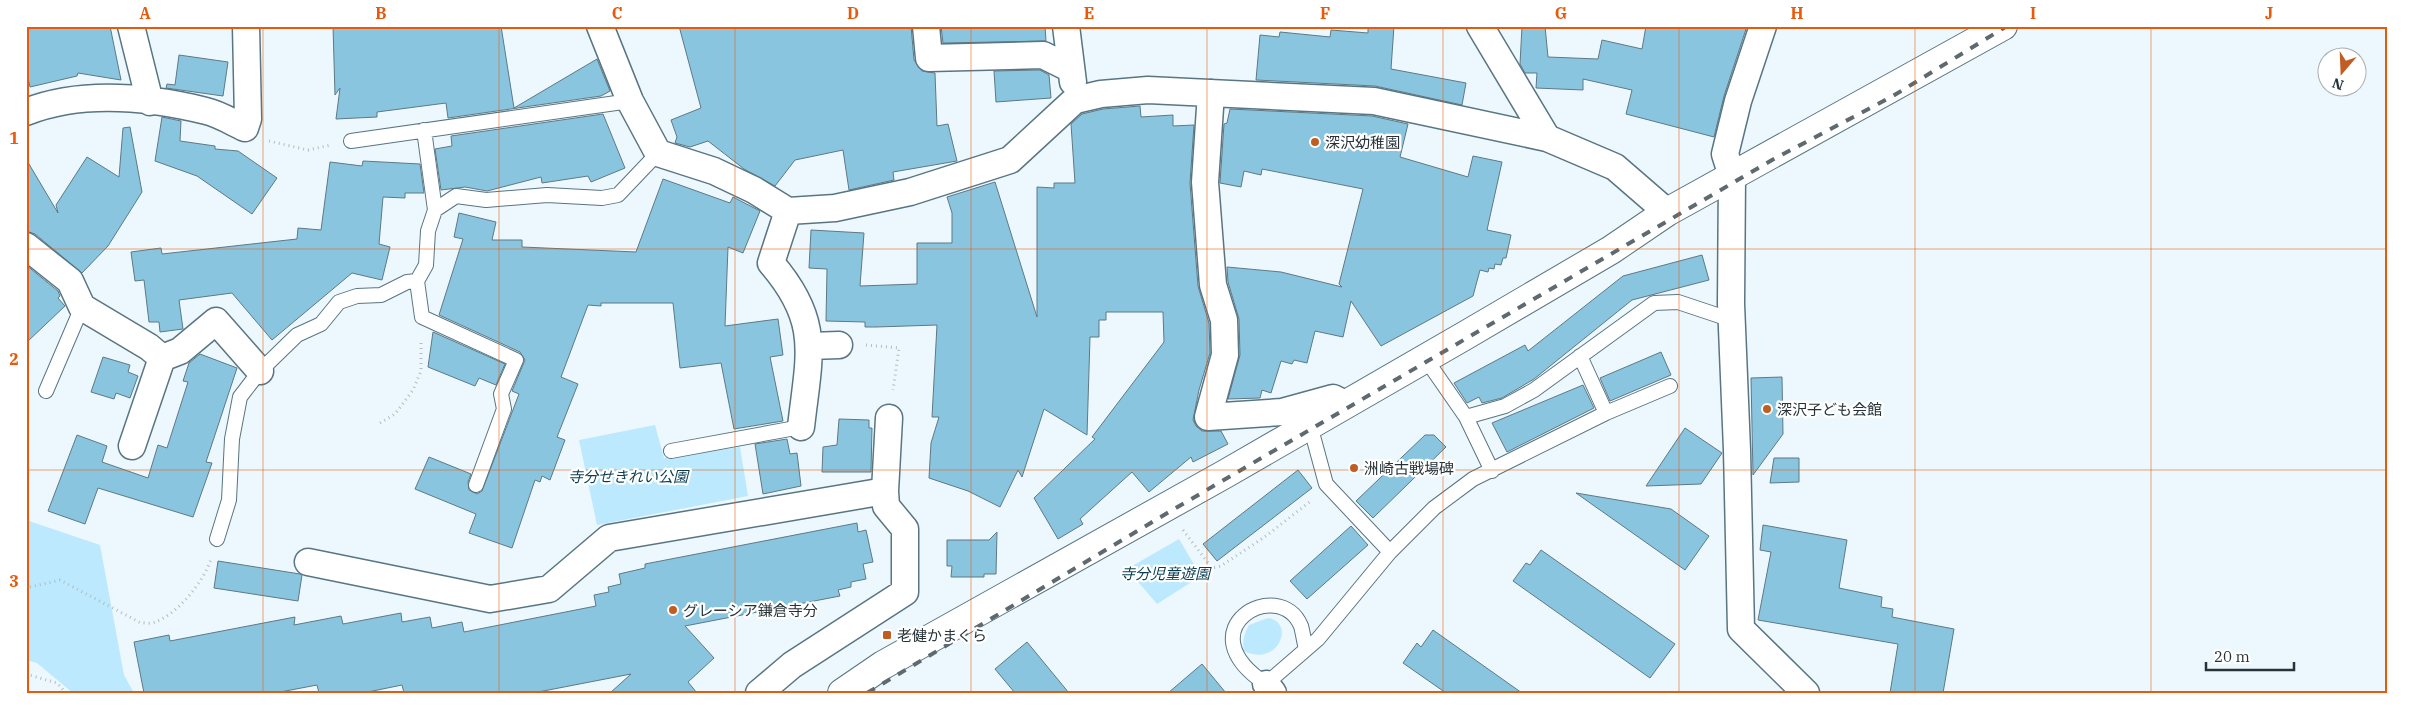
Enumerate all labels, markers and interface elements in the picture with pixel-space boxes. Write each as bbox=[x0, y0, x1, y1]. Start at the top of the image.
text: A bbox=[139, 3, 151, 23]
text: B bbox=[375, 3, 387, 23]
text: C bbox=[612, 3, 622, 23]
text: D bbox=[847, 3, 859, 23]
text: E bbox=[1084, 3, 1094, 23]
text: F bbox=[1320, 3, 1330, 23]
text: G bbox=[1555, 3, 1567, 23]
text: H bbox=[1791, 3, 1804, 23]
text: I bbox=[2030, 3, 2036, 23]
text: J bbox=[2265, 3, 2273, 23]
north arrow bbox=[2316, 48, 2366, 98]
text: N bbox=[2330, 74, 2346, 95]
text: 1 bbox=[9, 128, 19, 148]
place label: 深沢幼稚園 bbox=[1325, 133, 1400, 152]
marker: 深沢幼稚園 bbox=[1309, 136, 1321, 148]
text: 2 bbox=[9, 349, 19, 369]
place label: 深沢子ども会館 bbox=[1777, 400, 1882, 419]
marker: 深沢子ども会館 bbox=[1761, 403, 1773, 415]
place label: 洲崎古戦場碑 bbox=[1364, 459, 1454, 478]
marker: 洲崎古戦場碑 bbox=[1348, 462, 1360, 474]
park label: 寺分せきれい公園 bbox=[568, 467, 690, 486]
park label: 寺分児童遊園 bbox=[1120, 564, 1212, 583]
text: 3 bbox=[9, 571, 19, 591]
place label: グレーシア鎌倉寺分 bbox=[683, 601, 818, 620]
marker: グレーシア鎌倉寺分 bbox=[667, 604, 679, 616]
place label: 老健かまくら bbox=[897, 626, 987, 645]
marker: 老健かまくら bbox=[881, 629, 893, 641]
scale bar bbox=[2206, 639, 2294, 671]
text: 20 m bbox=[2214, 647, 2250, 666]

